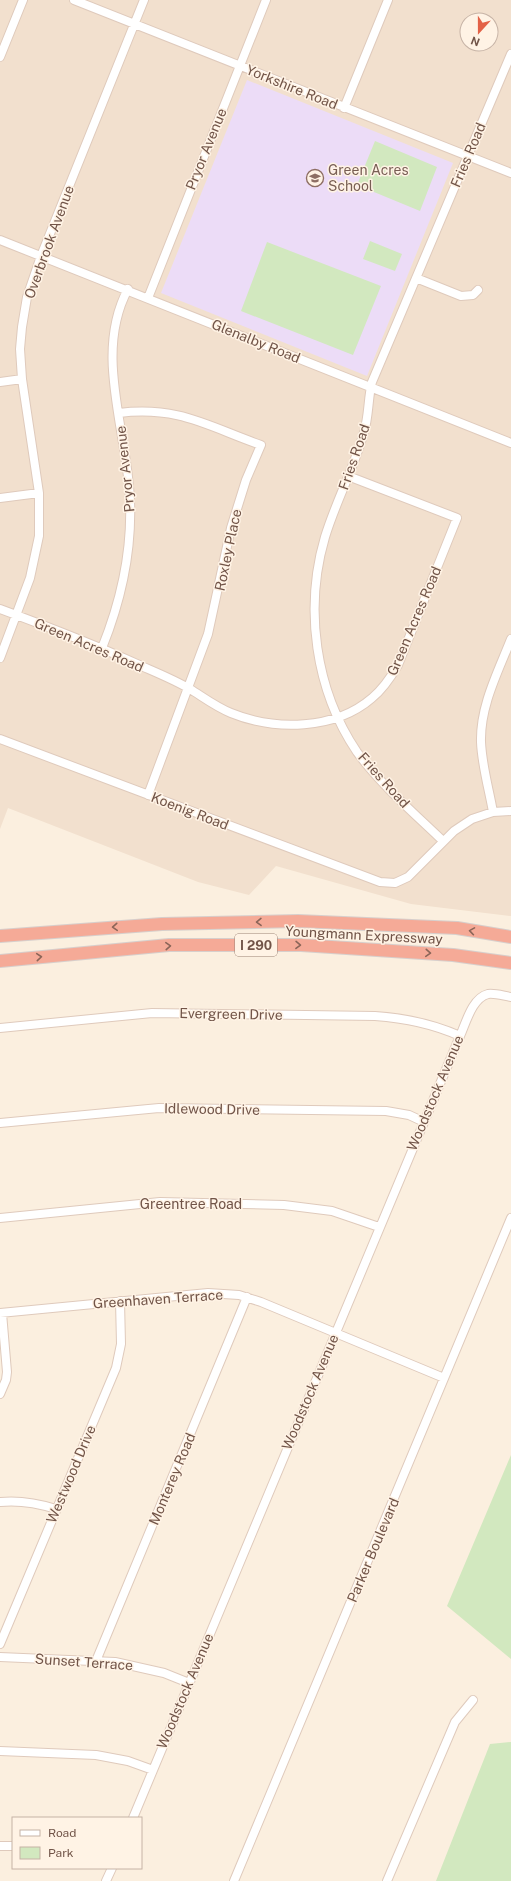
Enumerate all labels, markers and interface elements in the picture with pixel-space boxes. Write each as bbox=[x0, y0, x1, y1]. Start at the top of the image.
north arrow bbox=[459, 12, 499, 52]
text: N bbox=[469, 34, 482, 48]
street label: Yorkshire Road bbox=[244, 61, 340, 113]
street label: Pryor Avenue bbox=[182, 106, 230, 192]
street label: Fries Road bbox=[447, 120, 489, 190]
place label: Green Acres School bbox=[328, 162, 409, 194]
school or university icon: Green Acres School bbox=[305, 168, 325, 188]
street label: Overbrook Avenue bbox=[21, 183, 77, 301]
street label: Glenalby Road bbox=[209, 316, 303, 366]
street label: Fries Road bbox=[335, 422, 373, 492]
street label: Pryor Avenue bbox=[113, 425, 137, 513]
street label: Roxley Place bbox=[211, 507, 245, 592]
street label: Green Acres Road bbox=[384, 564, 444, 678]
street label: Green Acres Road bbox=[32, 615, 146, 675]
street label: Fries Road bbox=[355, 749, 413, 811]
street label: Koenig Road bbox=[149, 789, 231, 833]
one-way arrow bbox=[256, 918, 262, 926]
one-way arrow bbox=[112, 923, 118, 932]
street label: Youngmann Expressway bbox=[285, 923, 444, 947]
one-way arrow bbox=[469, 927, 476, 936]
road number: I 290 bbox=[235, 934, 277, 956]
one-way arrow bbox=[165, 941, 171, 950]
one-way arrow bbox=[295, 941, 301, 949]
one-way arrow bbox=[425, 949, 431, 958]
one-way arrow bbox=[36, 953, 42, 962]
street label: Evergreen Drive bbox=[179, 1005, 283, 1023]
street label: Woodstock Avenue bbox=[403, 1033, 467, 1153]
street label: Idlewood Drive bbox=[164, 1100, 260, 1118]
street label: Greentree Road bbox=[140, 1196, 242, 1212]
street label: Greenhaven Terrace bbox=[92, 1286, 224, 1312]
street label: Woodstock Avenue bbox=[278, 1332, 342, 1452]
street label: Westwood Drive bbox=[43, 1423, 99, 1525]
street label: Monterey Road bbox=[145, 1431, 199, 1527]
street label: Parker Boulevard bbox=[344, 1495, 402, 1605]
street label: Woodstock Avenue bbox=[153, 1631, 217, 1751]
street label: Sunset Terrace bbox=[34, 1651, 134, 1673]
legend bbox=[12, 1817, 142, 1869]
text: Road bbox=[48, 1826, 76, 1840]
text: Park bbox=[48, 1846, 74, 1860]

